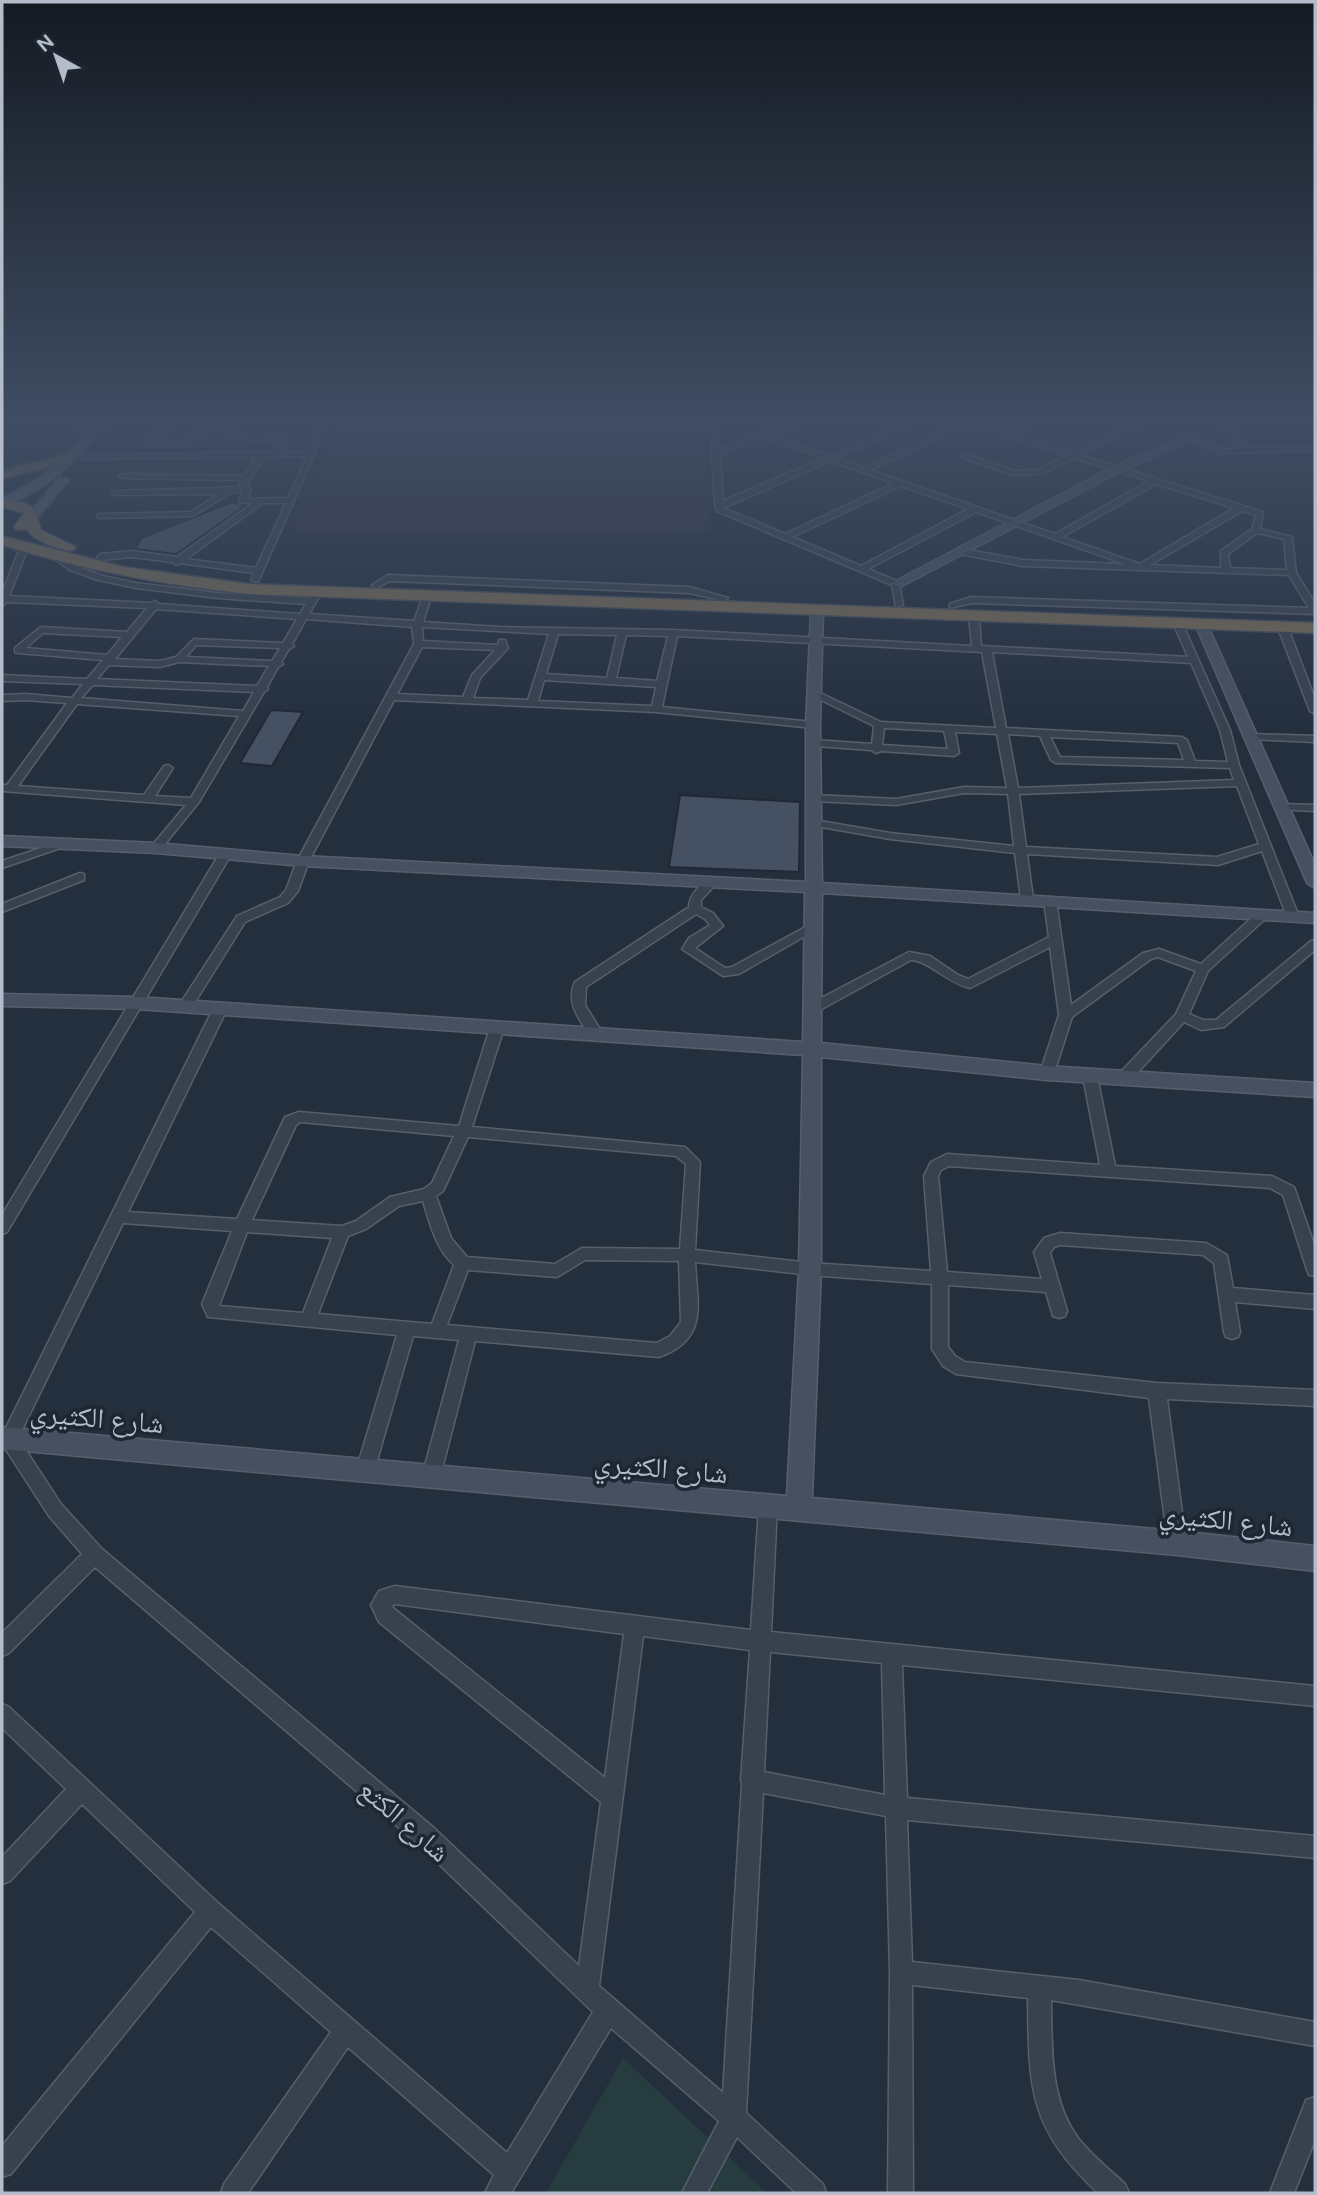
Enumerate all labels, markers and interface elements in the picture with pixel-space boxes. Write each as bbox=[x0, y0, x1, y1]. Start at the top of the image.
north arrow bbox=[21, 21, 91, 91]
text: N bbox=[32, 30, 58, 56]
street label: شارع الكثيري bbox=[28, 1395, 165, 1446]
street label: شارع الكثيري bbox=[592, 1445, 729, 1496]
street label: شارع الكثيري bbox=[1157, 1496, 1294, 1549]
street label: شارع الكثع bbox=[352, 1772, 457, 1870]

